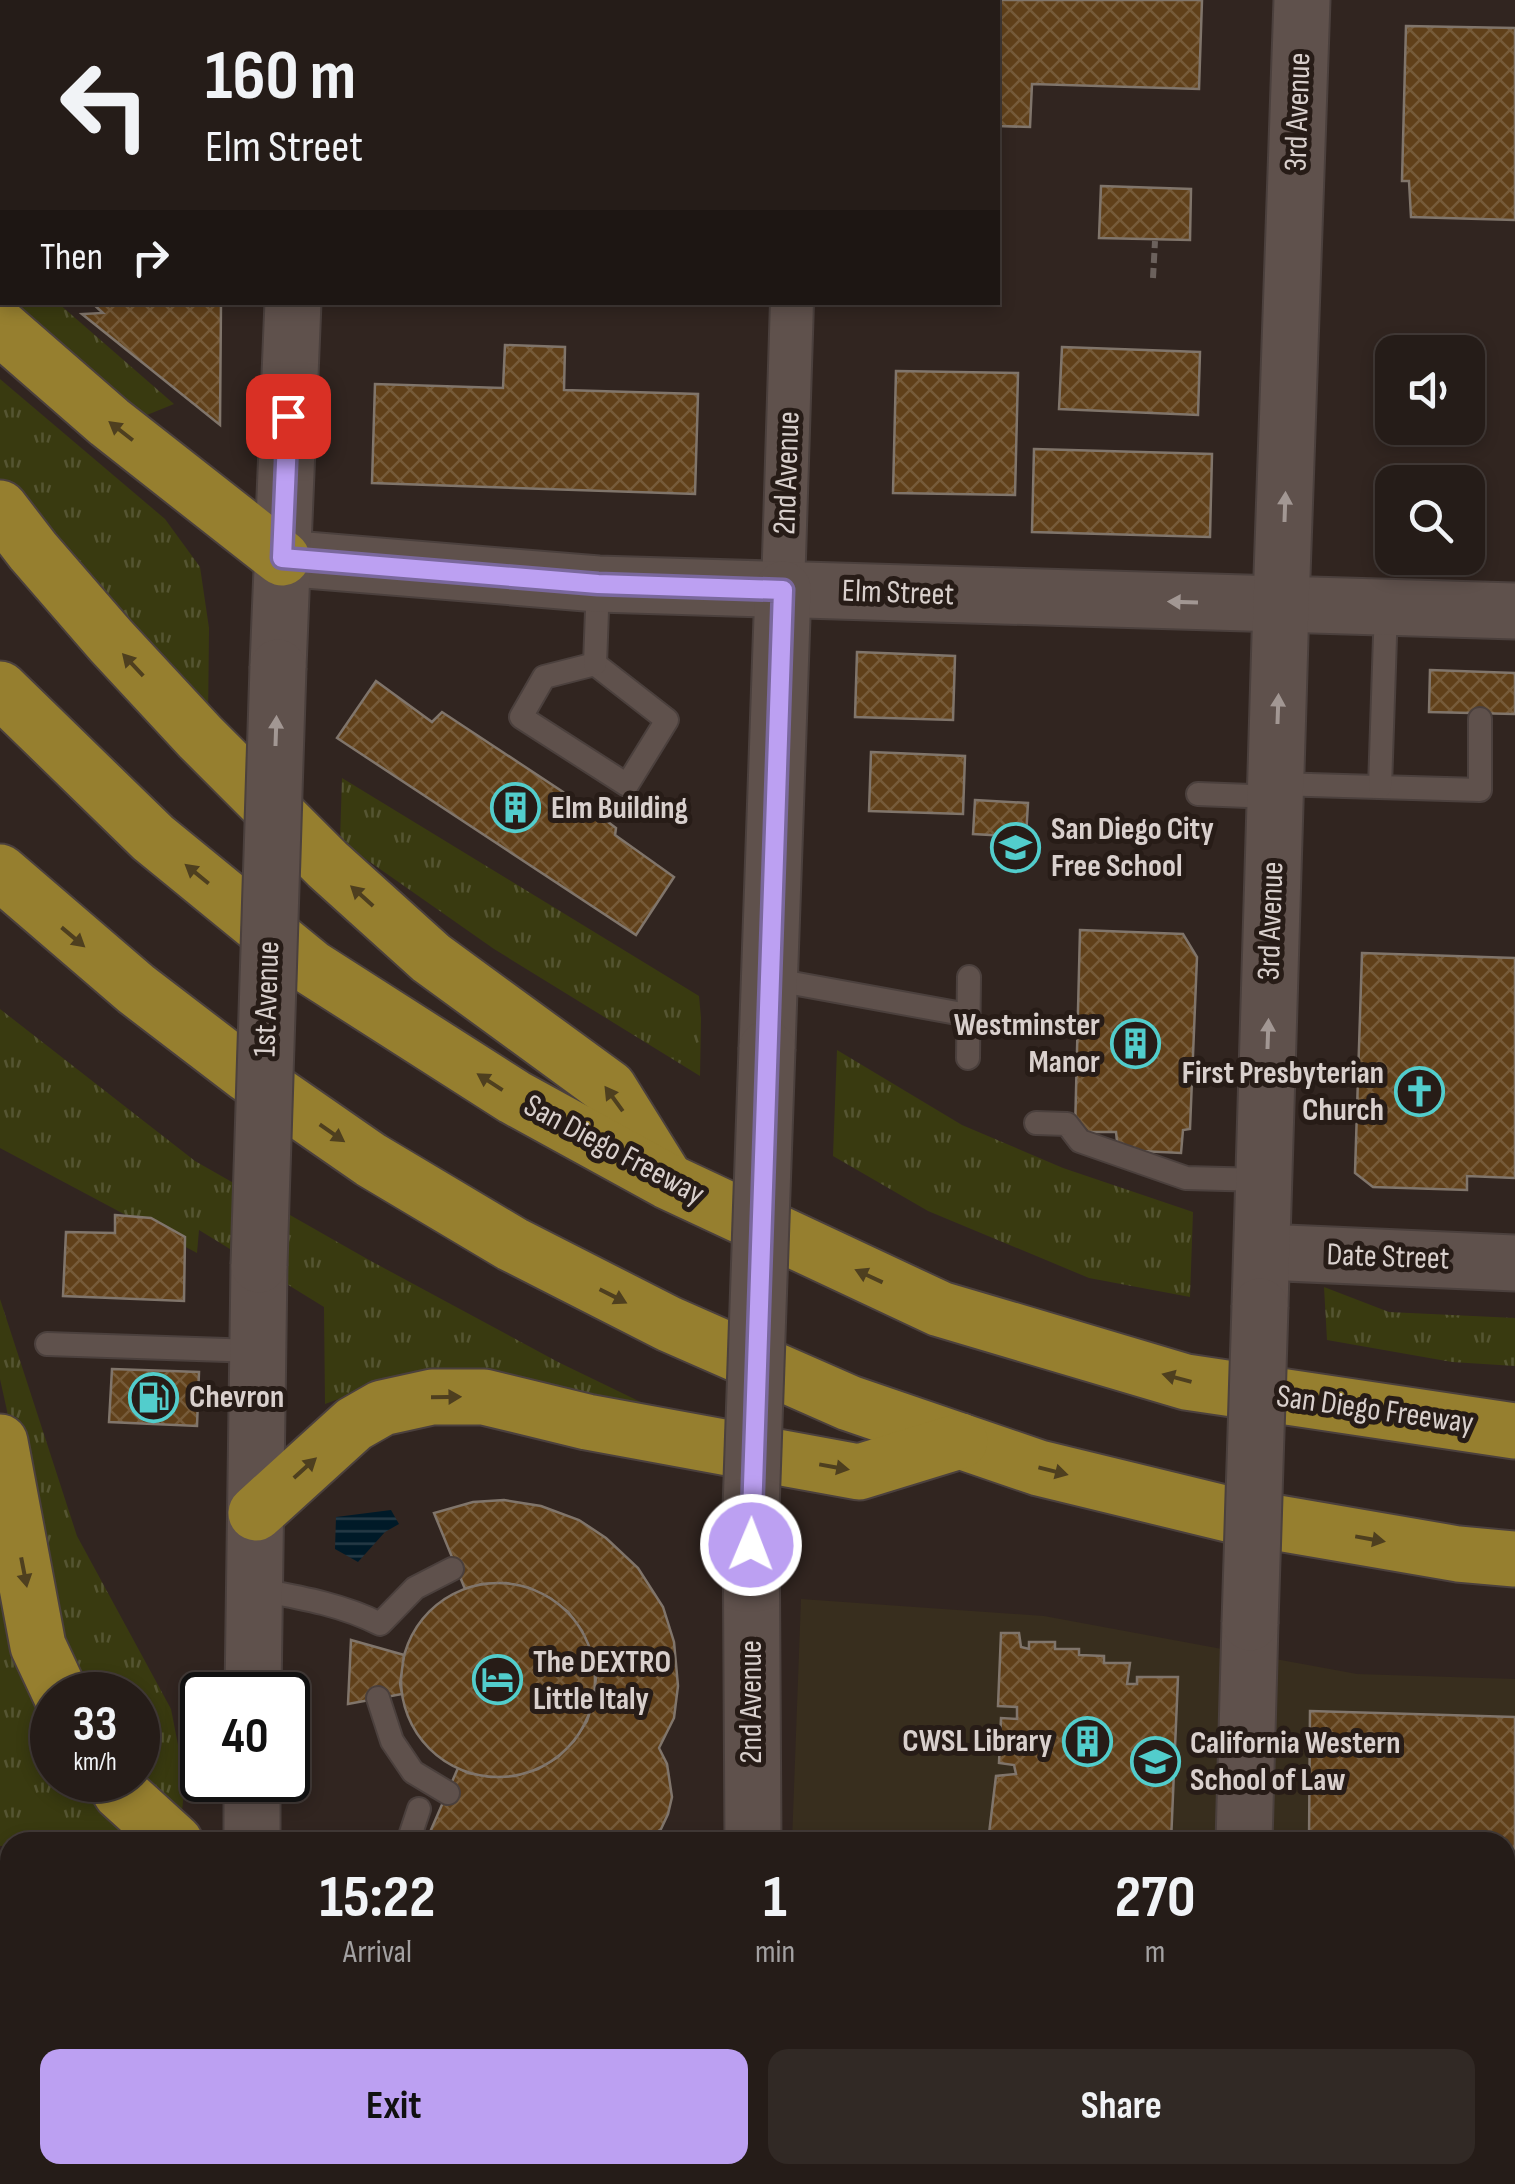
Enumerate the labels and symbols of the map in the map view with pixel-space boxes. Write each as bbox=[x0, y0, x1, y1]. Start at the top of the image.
street label: 3rd Avenue bbox=[1276, 52, 1320, 172]
pin bbox=[246, 374, 331, 459]
street label: 2nd Avenue bbox=[765, 411, 809, 535]
one-way arrow bbox=[108, 421, 134, 442]
one-way arrow bbox=[1277, 490, 1293, 522]
street label: Elm Street bbox=[841, 572, 955, 614]
one-way arrow bbox=[1167, 593, 1199, 609]
one-way arrow bbox=[122, 654, 145, 678]
one-way arrow bbox=[1270, 693, 1286, 725]
one-way arrow bbox=[269, 715, 285, 747]
building icon: Elm Building bbox=[490, 782, 542, 834]
place label: Elm Building bbox=[551, 789, 688, 828]
place label: San Diego City Free School bbox=[1051, 810, 1214, 886]
school or university icon: San Diego City Free School bbox=[990, 821, 1042, 873]
street label: 3rd Avenue bbox=[1249, 861, 1293, 981]
one-way arrow bbox=[185, 864, 210, 885]
one-way arrow bbox=[350, 885, 374, 908]
one-way arrow bbox=[61, 925, 86, 947]
street label: 1st Avenue bbox=[245, 940, 289, 1058]
place label: Westminster Manor bbox=[954, 1006, 1100, 1082]
building icon: Westminster Manor bbox=[1109, 1017, 1161, 1069]
one-way arrow bbox=[1260, 1018, 1276, 1050]
place label: First Presbyterian Church bbox=[1182, 1054, 1384, 1130]
church icon: First Presbyterian Church bbox=[1393, 1065, 1445, 1117]
one-way arrow bbox=[477, 1074, 504, 1092]
street label: San Diego Freeway bbox=[517, 1086, 711, 1214]
one-way arrow bbox=[605, 1086, 625, 1112]
one-way arrow bbox=[318, 1123, 345, 1142]
street label: Date Street bbox=[1326, 1235, 1450, 1279]
one-way arrow bbox=[854, 1267, 883, 1284]
one-way arrow bbox=[599, 1287, 628, 1304]
one-way arrow bbox=[1161, 1370, 1192, 1386]
fuel station icon: Chevron bbox=[128, 1371, 180, 1423]
street label: San Diego Freeway bbox=[1274, 1377, 1476, 1443]
place label: Chevron bbox=[189, 1378, 284, 1417]
one-way arrow bbox=[430, 1389, 462, 1405]
one-way arrow bbox=[292, 1458, 317, 1480]
one-way arrow bbox=[819, 1460, 850, 1475]
one-way arrow bbox=[1038, 1464, 1069, 1479]
position arrow bbox=[699, 1493, 803, 1597]
one-way arrow bbox=[1355, 1532, 1387, 1547]
one-way arrow bbox=[17, 1557, 33, 1588]
street label: 2nd Avenue bbox=[732, 1640, 771, 1764]
place label: The DEXTRO Little Italy bbox=[533, 1643, 671, 1719]
hotel icon: The DEXTRO Little Italy bbox=[472, 1654, 524, 1706]
speed limit sign: 40 bbox=[180, 1672, 310, 1802]
building icon: CWSL Library bbox=[1061, 1715, 1113, 1767]
place label: CWSL Library bbox=[902, 1722, 1052, 1761]
place label: California Western School of Law bbox=[1190, 1724, 1400, 1800]
school or university icon: California Western School of Law bbox=[1129, 1735, 1181, 1787]

